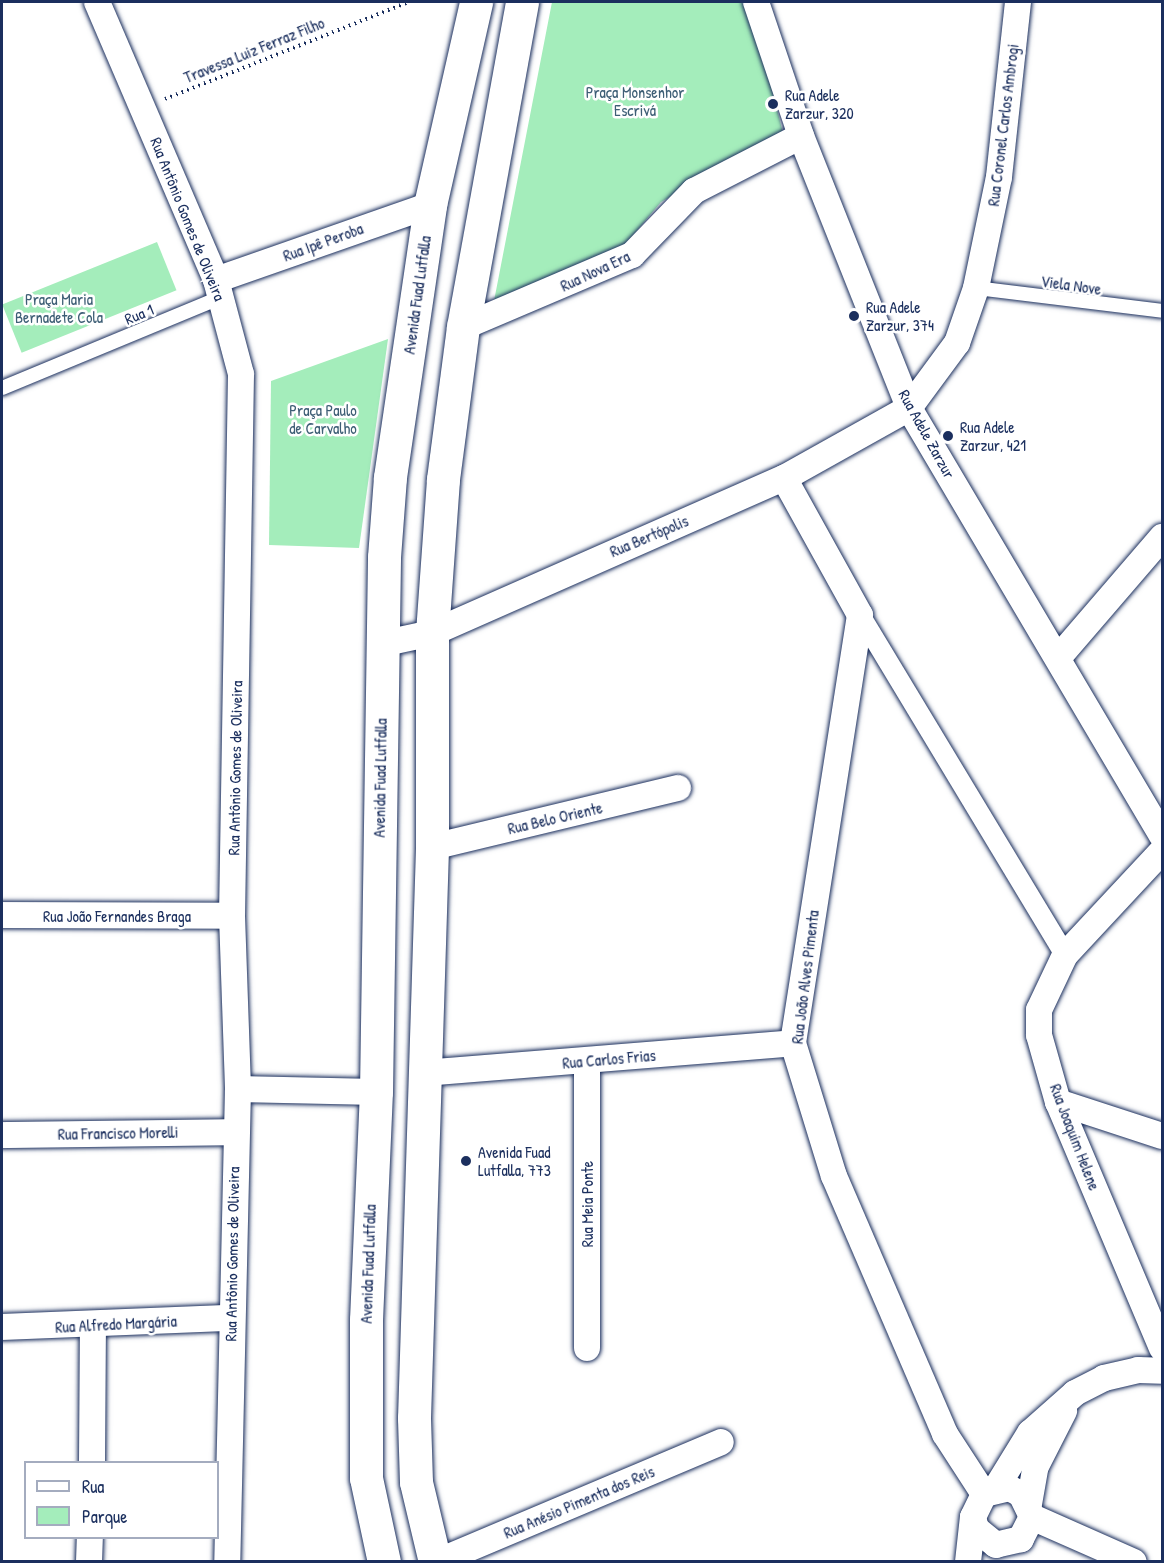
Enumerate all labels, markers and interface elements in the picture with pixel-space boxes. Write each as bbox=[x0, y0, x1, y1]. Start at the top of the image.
street label: Travessa Luiz Ferraz Filho bbox=[181, 13, 327, 87]
street label: Rua Coronel Carlos Ambrogi bbox=[984, 43, 1022, 207]
park label: Praça Monsenhor Escrivá bbox=[586, 82, 684, 120]
place label: Rua Adele Zarzur, 320 bbox=[785, 85, 854, 123]
marker: Rua Adele Zarzur, 320 bbox=[766, 97, 780, 111]
street label: Rua Antônio Gomes de Oliveira bbox=[146, 134, 230, 304]
street label: Rua Ipê Peroba bbox=[280, 219, 366, 265]
street label: Avenida Fuad Lutfalla bbox=[399, 235, 435, 355]
street label: Rua Nova Era bbox=[557, 247, 633, 295]
street label: Viela Nove bbox=[1040, 271, 1102, 299]
park label: Praça Maria Bernadete Cola bbox=[15, 289, 103, 327]
place label: Rua Adele Zarzur, 374 bbox=[866, 297, 934, 335]
street label: Rua 1 bbox=[122, 300, 156, 328]
marker: Rua Adele Zarzur, 374 bbox=[847, 309, 861, 323]
street label: Rua Adele Zarzur bbox=[895, 386, 959, 482]
park label: Praça Paulo de Carvalho bbox=[289, 400, 357, 438]
place label: Rua Adele Zarzur, 421 bbox=[960, 417, 1026, 455]
marker: Rua Adele Zarzur, 421 bbox=[941, 429, 955, 443]
street label: Rua Bertópolis bbox=[607, 511, 691, 561]
street label: Rua Antônio Gomes de Oliveira bbox=[224, 681, 246, 855]
street label: Avenida Fuad Lutfalla bbox=[369, 718, 391, 838]
street label: Rua Belo Oriente bbox=[506, 798, 604, 838]
street label: Rua João Fernandes Braga bbox=[43, 906, 191, 926]
street label: Rua João Alves Pimenta bbox=[787, 909, 823, 1045]
street label: Rua Carlos Frias bbox=[562, 1045, 656, 1073]
street label: Rua Joaquim Helene bbox=[1046, 1081, 1104, 1193]
street label: Rua Francisco Morelli bbox=[58, 1122, 178, 1144]
place label: Avenida Fuad Lutfalla, 773 bbox=[478, 1142, 551, 1180]
marker: Avenida Fuad Lutfalla, 773 bbox=[459, 1154, 473, 1168]
street label: Rua Meia Ponte bbox=[577, 1161, 597, 1247]
street label: Rua Antônio Gomes de Oliveira bbox=[221, 1167, 243, 1341]
street label: Avenida Fuad Lutfalla bbox=[356, 1204, 380, 1324]
street label: Rua Alfredo Margária bbox=[55, 1311, 177, 1337]
legend bbox=[24, 1461, 219, 1539]
street label: Rua Anésio Pimenta dos Reis bbox=[501, 1462, 657, 1542]
text: Rua bbox=[82, 1474, 104, 1499]
text: Parque bbox=[82, 1504, 127, 1529]

